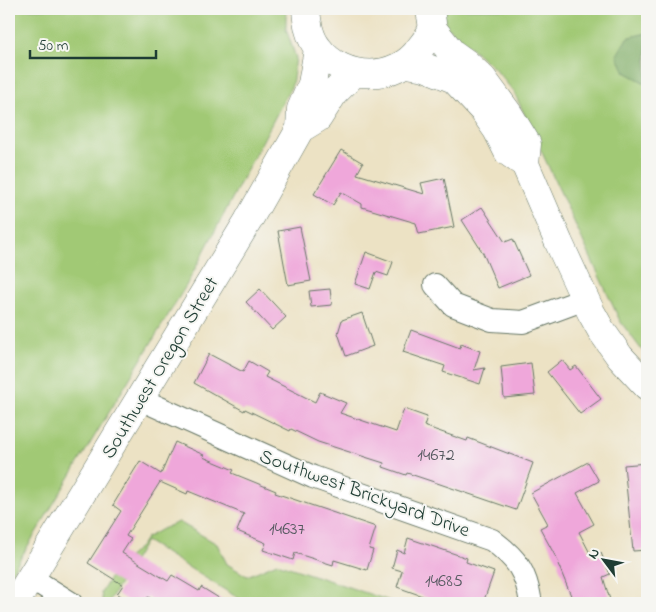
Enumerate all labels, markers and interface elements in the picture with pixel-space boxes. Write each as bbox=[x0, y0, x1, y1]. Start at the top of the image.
scale bar bbox=[30, 28, 156, 60]
text: 50 m bbox=[38, 35, 69, 57]
street label: Southwest Oregon Street bbox=[95, 272, 228, 465]
street label: Southwest Brickyard Drive bbox=[255, 443, 473, 546]
house number: 14672 bbox=[417, 443, 455, 469]
house number: 14637 bbox=[269, 517, 306, 543]
north arrow bbox=[578, 534, 628, 584]
text: N bbox=[583, 544, 606, 563]
house number: 14685 bbox=[425, 569, 463, 595]

